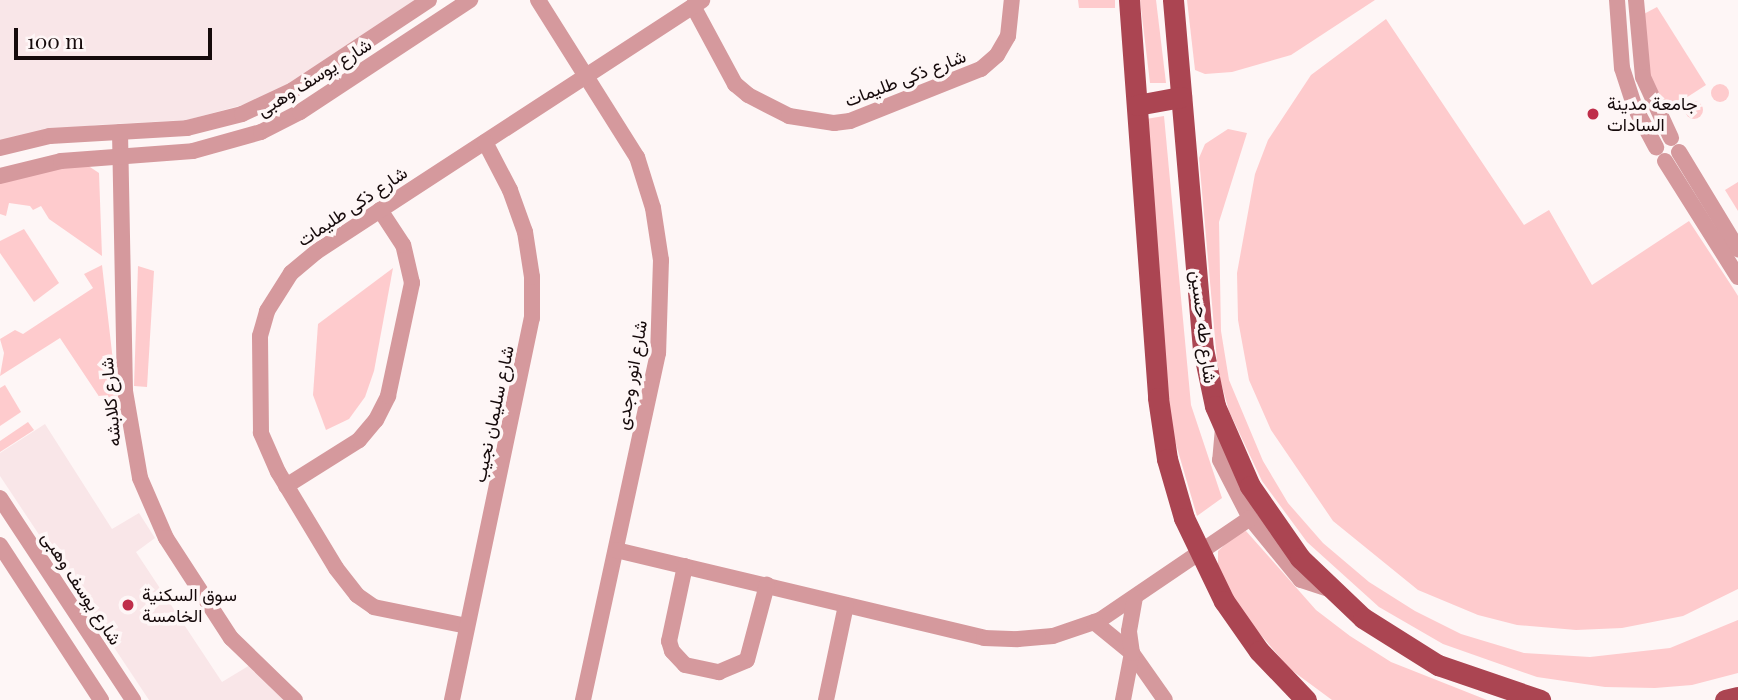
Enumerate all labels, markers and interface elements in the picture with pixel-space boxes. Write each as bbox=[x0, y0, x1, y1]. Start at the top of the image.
scale bar bbox=[18, 14, 215, 58]
text: 100 m bbox=[27, 26, 84, 54]
street label: شارع يوسف وهبى bbox=[253, 33, 375, 121]
street label: شارع ذكى طليمات bbox=[841, 45, 969, 111]
place label: جامعة مدينة السادات bbox=[1607, 93, 1698, 136]
marker: جامعة مدينة السادات bbox=[1585, 106, 1601, 122]
street label: شارع ذكى طليمات bbox=[293, 161, 411, 251]
street label: شارع طه حسين bbox=[1186, 269, 1222, 385]
street label: شارع انور وجدى bbox=[611, 318, 651, 432]
street label: شارع سليمان نجيب bbox=[468, 344, 518, 484]
street label: شارع كلابشه bbox=[95, 357, 125, 447]
street label: شارع يوسف وهبى bbox=[37, 527, 127, 649]
place label: سوق السكنية الخامسة bbox=[142, 584, 237, 626]
marker: سوق السكنية الخامسة bbox=[120, 597, 136, 613]

